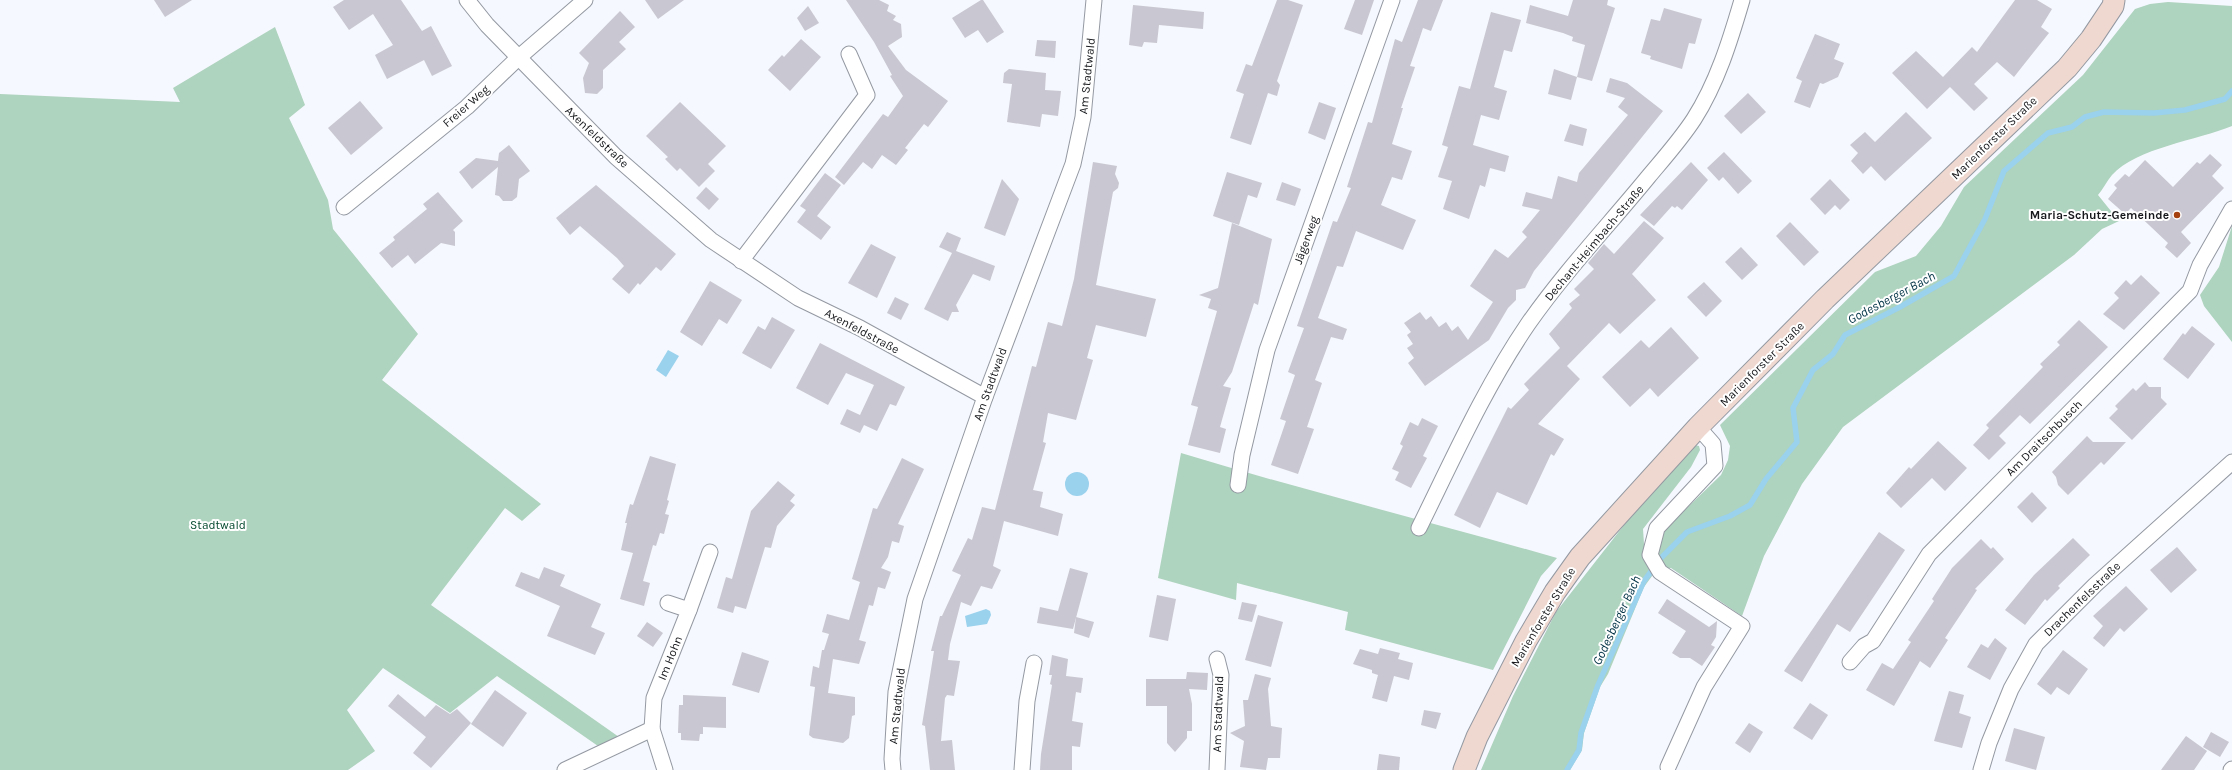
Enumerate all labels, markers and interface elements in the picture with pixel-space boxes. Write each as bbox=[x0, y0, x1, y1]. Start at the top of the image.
street label: Am Stadtwald bbox=[1076, 37, 1098, 115]
street label: Freier Weg bbox=[440, 82, 492, 130]
street label: Marienforster Straße bbox=[1948, 94, 2040, 182]
street label: Axenfeldstraße bbox=[562, 103, 632, 171]
street label: Dechant-Heimbach-Straße bbox=[1542, 182, 1646, 304]
place label: Maria-Schutz-Gemeinde bbox=[2030, 208, 2169, 222]
marker: Maria-Schutz-Gemeinde bbox=[2172, 210, 2182, 220]
street label: Jägerweg bbox=[1291, 214, 1321, 266]
water label: Godesberger Bach bbox=[1845, 268, 1938, 327]
street label: Axenfeldstraße bbox=[822, 305, 902, 357]
street label: Marienforster Straße bbox=[1717, 319, 1807, 409]
street label: Am Stadtwald bbox=[970, 346, 1010, 422]
street label: Am Draitschbusch bbox=[2003, 397, 2085, 479]
park label: Stadtwald bbox=[190, 518, 246, 532]
street label: Drachenfelsstraße bbox=[2041, 559, 2123, 639]
street label: Marienforster Straße bbox=[1508, 565, 1578, 669]
water label: Godesberger Bach bbox=[1589, 573, 1644, 667]
street label: Im Hohn bbox=[655, 634, 685, 682]
street label: Am Stadtwald bbox=[886, 667, 908, 745]
street label: Am Stadtwald bbox=[1210, 675, 1226, 753]

